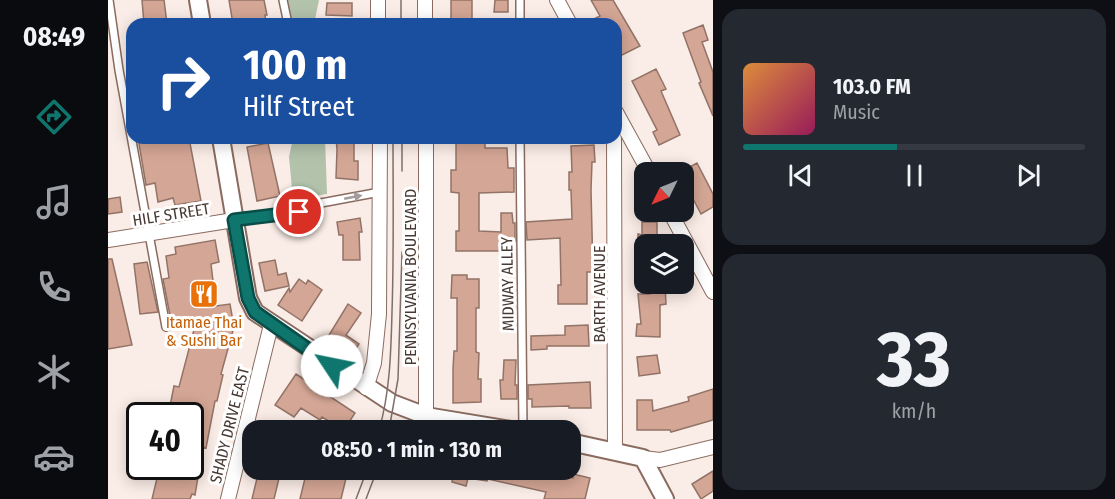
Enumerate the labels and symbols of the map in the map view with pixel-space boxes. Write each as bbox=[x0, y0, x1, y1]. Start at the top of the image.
north arrow bbox=[634, 162, 694, 222]
pin bbox=[273, 186, 324, 237]
street label: PENNSYLVANIA BOULEVARD bbox=[401, 189, 420, 365]
one-way arrow bbox=[344, 192, 363, 201]
street label: HILF STREET bbox=[131, 199, 212, 230]
street label: MIDWAY ALLEY bbox=[497, 237, 518, 331]
street label: BARTH AVENUE bbox=[590, 246, 609, 342]
restaurant icon: Itamae Thai & Sushi Bar bbox=[188, 278, 220, 310]
place label: Itamae Thai & Sushi Bar bbox=[166, 313, 242, 350]
position arrow bbox=[300, 334, 364, 398]
street label: SHADY DRIVE EAST bbox=[206, 364, 253, 485]
speed limit sign: 40 bbox=[126, 402, 204, 480]

